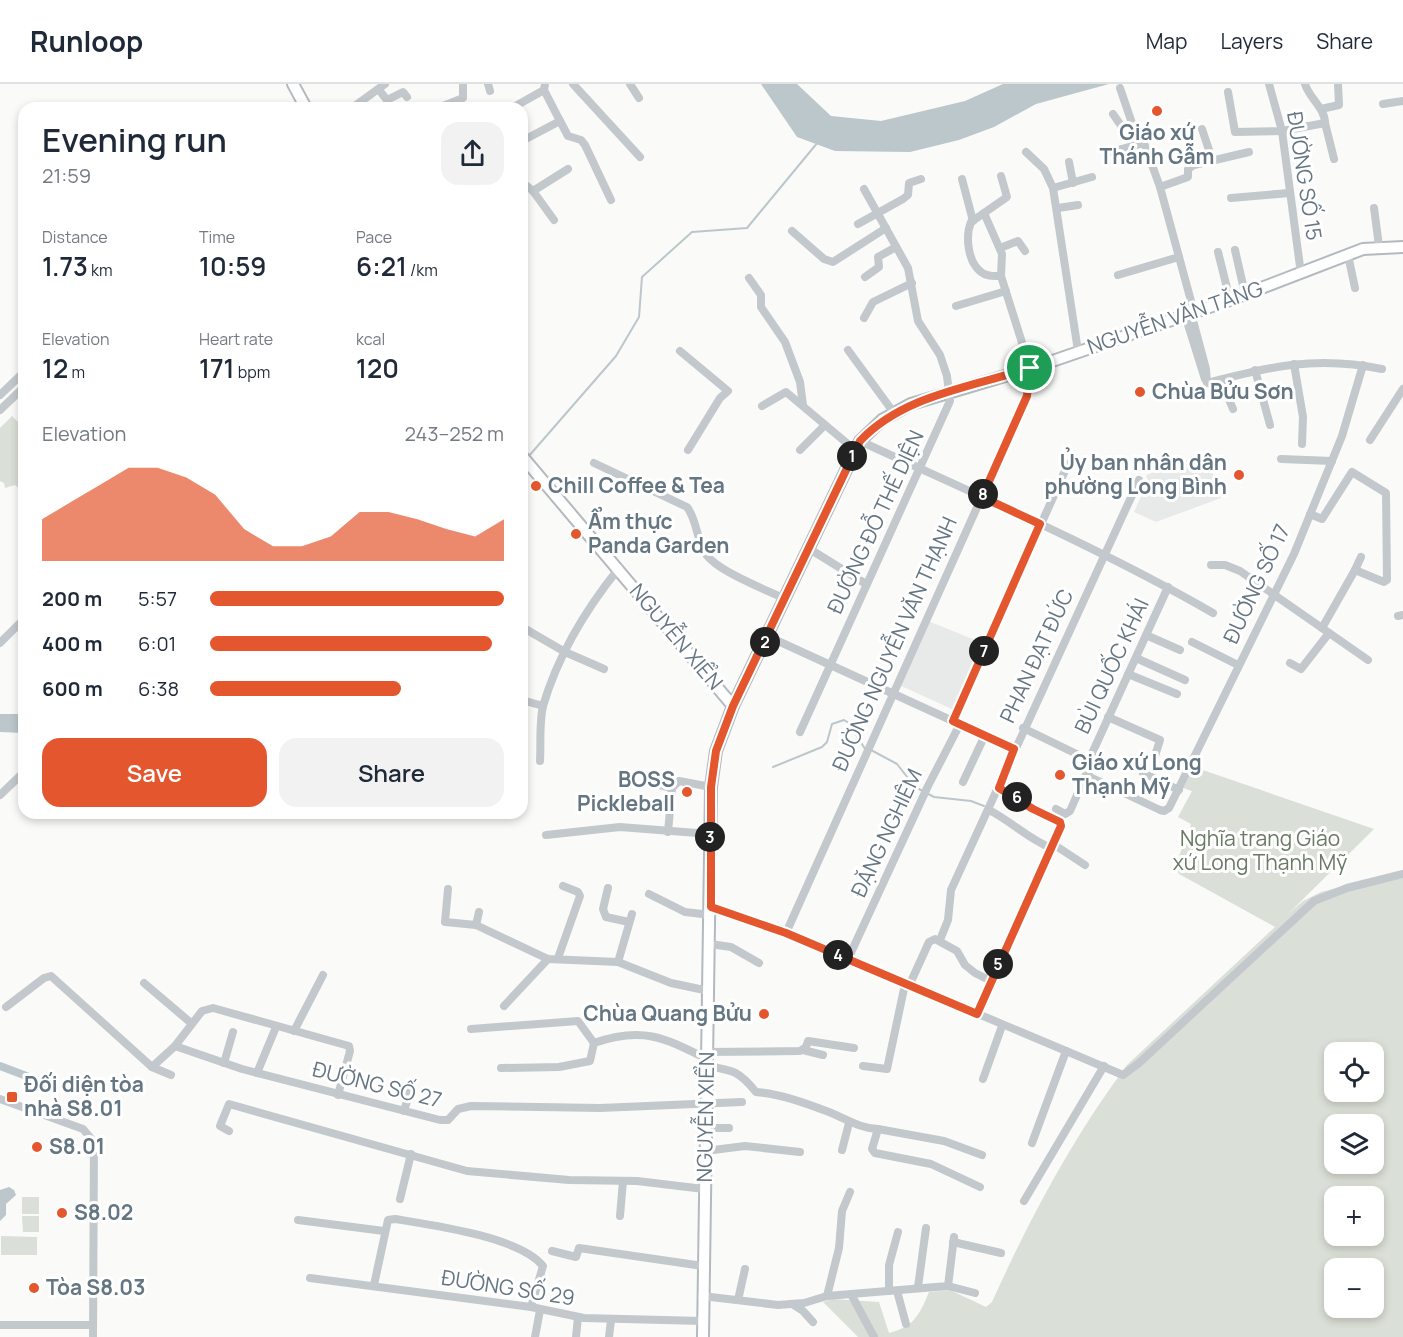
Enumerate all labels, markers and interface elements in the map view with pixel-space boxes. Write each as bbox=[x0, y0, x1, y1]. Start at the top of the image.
text: Runloop bbox=[30, 22, 143, 60]
text: Map bbox=[1146, 27, 1187, 55]
text: Layers bbox=[1220, 27, 1283, 55]
text: Share bbox=[1316, 27, 1373, 55]
marker: Giáo xứ Thánh Gẫm bbox=[1150, 104, 1164, 118]
street label: ĐƯỜNG SỐ 15 bbox=[1281, 109, 1331, 242]
text: Evening run bbox=[42, 117, 227, 162]
place label: Giáo xứ Thánh Gẫm bbox=[1100, 118, 1214, 170]
button: share bbox=[441, 122, 504, 185]
text: 21:59 bbox=[42, 162, 91, 189]
text: Distance bbox=[42, 226, 108, 248]
text: Time bbox=[199, 226, 235, 248]
text: Pace bbox=[356, 226, 392, 248]
text: 1.73 bbox=[42, 248, 88, 284]
text: 10:59 bbox=[199, 248, 267, 284]
text: 6:21 bbox=[356, 248, 407, 284]
text: km bbox=[88, 259, 113, 281]
text: /km bbox=[407, 259, 438, 281]
street label: NGUYỄN VĂN TĂNG bbox=[1083, 272, 1266, 360]
text: Elevation bbox=[42, 328, 110, 350]
text: Heart rate bbox=[199, 328, 273, 350]
text: kcal bbox=[356, 328, 385, 350]
pin bbox=[1004, 342, 1055, 393]
text: 12 bbox=[42, 350, 68, 386]
text: 171 bbox=[199, 350, 235, 386]
text: 120 bbox=[356, 350, 399, 386]
icon: arrive bbox=[1013, 351, 1046, 384]
text: m bbox=[68, 361, 85, 383]
text: bpm bbox=[235, 361, 270, 383]
place label: Chùa Bửu Sơn bbox=[1152, 377, 1294, 405]
marker: Chùa Bửu Sơn bbox=[1133, 385, 1147, 399]
text: Elevation bbox=[42, 420, 126, 447]
text: 243–252 m bbox=[405, 420, 504, 447]
street label: ĐƯỜNG ĐỖ THẾ DIỆN bbox=[818, 424, 930, 618]
pin: 1 bbox=[837, 441, 867, 471]
text: 1 bbox=[848, 445, 856, 467]
place label: Ủy ban nhân dân phường Long Bình bbox=[1045, 447, 1227, 500]
marker: Ủy ban nhân dân phường Long Bình bbox=[1232, 468, 1246, 482]
place label: Chill Coffee & Tea bbox=[548, 471, 725, 499]
marker: Chill Coffee & Tea bbox=[529, 479, 543, 493]
pin: 8 bbox=[968, 479, 998, 509]
text: 8 bbox=[978, 483, 988, 505]
place label: Ẩm thực Panda Garden bbox=[588, 506, 730, 559]
street label: ĐƯỜNG NGUYỄN VĂN THẠNH bbox=[823, 511, 963, 775]
street label: ĐƯỜNG SỐ 17 bbox=[1214, 519, 1296, 648]
marker: Ẩm thực Panda Garden bbox=[569, 527, 583, 541]
street label: NGUYỄN XIỂN bbox=[624, 576, 731, 695]
street label: PHAN ĐẠT ĐỨC bbox=[993, 584, 1079, 727]
text: 200 m bbox=[42, 585, 102, 612]
text: 5:57 bbox=[138, 585, 177, 612]
street label: BÙI QUỐC KHÁI bbox=[1066, 593, 1155, 738]
pin: 2 bbox=[750, 627, 780, 657]
text: 400 m bbox=[42, 630, 102, 657]
text: 6:01 bbox=[138, 630, 176, 657]
text: 2 bbox=[760, 631, 770, 653]
pin: 7 bbox=[969, 636, 999, 666]
text: 7 bbox=[980, 640, 988, 662]
text: 600 m bbox=[42, 675, 103, 702]
text: 6:38 bbox=[138, 675, 179, 702]
button: Save bbox=[42, 738, 267, 807]
button: Share bbox=[279, 738, 504, 807]
place label: Giáo xứ Long Thạnh Mỹ bbox=[1072, 748, 1202, 800]
street label: ĐẶNG NGHIÊM bbox=[844, 764, 928, 901]
place label: BOSS Pickleball bbox=[577, 765, 675, 817]
marker: Giáo xứ Long Thạnh Mỹ bbox=[1053, 768, 1067, 782]
pin: 6 bbox=[1002, 782, 1032, 812]
marker: BOSS Pickleball bbox=[680, 785, 694, 799]
text: 6 bbox=[1012, 786, 1022, 808]
pin: 3 bbox=[695, 822, 725, 852]
park label: Nghĩa trang Giáo xứ Long Thạnh Mỹ bbox=[1173, 824, 1347, 876]
text: 3 bbox=[705, 826, 715, 848]
pin: 4 bbox=[823, 940, 853, 970]
text: 4 bbox=[833, 944, 843, 966]
pin: 5 bbox=[983, 949, 1013, 979]
text: 5 bbox=[993, 953, 1003, 975]
place label: Chùa Quang Bửu bbox=[583, 999, 752, 1027]
marker: Chùa Quang Bửu bbox=[757, 1007, 771, 1021]
map controls bbox=[1324, 1042, 1384, 1318]
button: locate bbox=[1324, 1042, 1384, 1102]
street label: NGUYỄN XIỂN bbox=[688, 1051, 720, 1183]
street label: ĐƯỜNG SỐ 27 bbox=[310, 1053, 445, 1114]
place label: Đối diện tòa nhà S8.01 bbox=[24, 1070, 144, 1122]
marker: Đối diện tòa nhà S8.01 bbox=[5, 1090, 19, 1104]
button: layers bbox=[1324, 1114, 1384, 1174]
place label: S8.01 bbox=[49, 1132, 105, 1160]
marker: S8.01 bbox=[30, 1140, 44, 1154]
button: + bbox=[1324, 1186, 1384, 1246]
place label: S8.02 bbox=[74, 1198, 133, 1226]
marker: S8.02 bbox=[55, 1206, 69, 1220]
button: − bbox=[1324, 1258, 1384, 1318]
street label: ĐƯỜNG SỐ 29 bbox=[439, 1261, 577, 1311]
place label: Tòa S8.03 bbox=[46, 1273, 145, 1301]
marker: Tòa S8.03 bbox=[27, 1281, 41, 1295]

